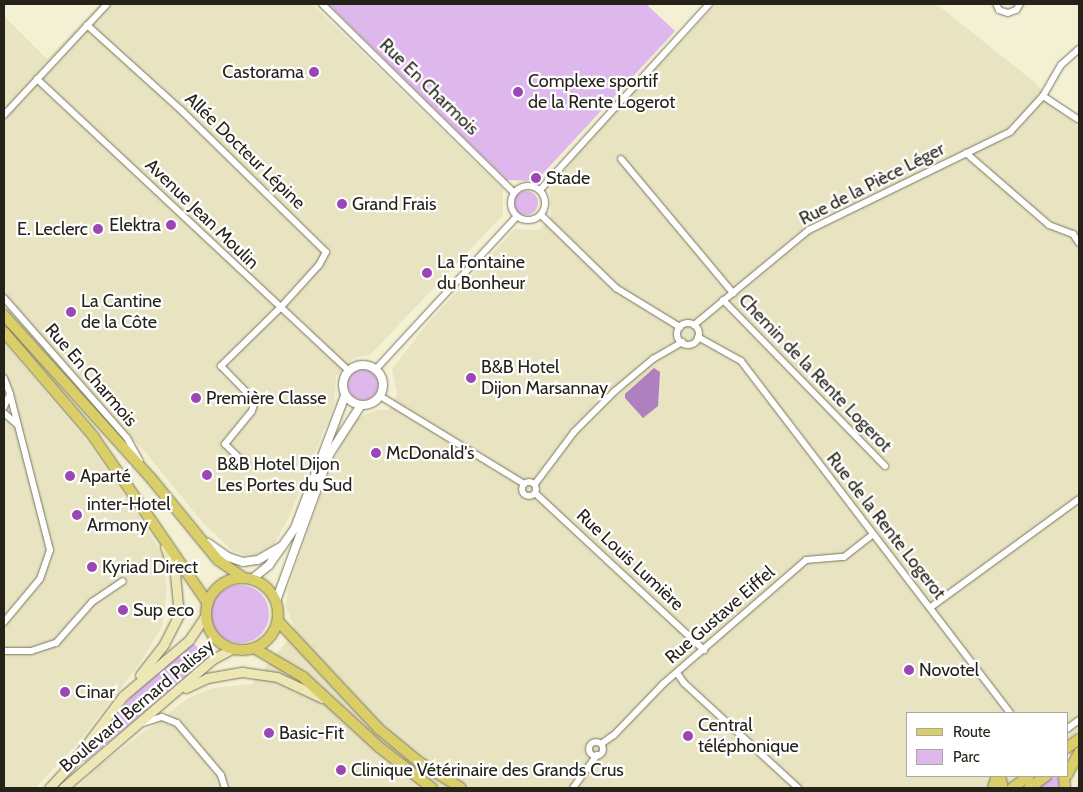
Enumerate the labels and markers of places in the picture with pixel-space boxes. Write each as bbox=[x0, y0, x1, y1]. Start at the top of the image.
place label: Castorama bbox=[222, 61, 304, 83]
marker: Castorama bbox=[308, 66, 320, 78]
place label: Complexe sportif de la Rente Logerot bbox=[528, 71, 675, 114]
marker: Complexe sportif de la Rente Logerot bbox=[512, 86, 524, 98]
place label: Stade bbox=[546, 167, 590, 189]
marker: Stade bbox=[530, 172, 542, 184]
place label: Grand Frais bbox=[352, 193, 436, 215]
marker: Grand Frais bbox=[336, 198, 348, 210]
place label: Elektra bbox=[109, 214, 161, 236]
place label: E. Leclerc bbox=[17, 218, 88, 240]
marker: Elektra bbox=[165, 219, 177, 231]
marker: E. Leclerc bbox=[92, 223, 104, 235]
place label: La Fontaine du Bonheur bbox=[437, 252, 525, 294]
marker: La Fontaine du Bonheur bbox=[421, 267, 433, 279]
place label: La Cantine de la Côte bbox=[81, 291, 162, 334]
marker: La Cantine de la Côte bbox=[65, 306, 77, 318]
place label: B&B Hotel Dijon Marsannay bbox=[481, 357, 608, 399]
marker: B&B Hotel Dijon Marsannay bbox=[465, 372, 477, 384]
place label: Première Classe bbox=[206, 387, 326, 409]
marker: Première Classe bbox=[190, 392, 202, 404]
place label: McDonald's bbox=[386, 442, 474, 464]
marker: McDonald's bbox=[370, 447, 382, 459]
place label: B&B Hotel Dijon Les Portes du Sud bbox=[217, 454, 352, 496]
place label: Aparté bbox=[80, 465, 131, 487]
marker: B&B Hotel Dijon Les Portes du Sud bbox=[201, 469, 213, 481]
marker: Aparté bbox=[64, 470, 76, 482]
place label: inter-Hotel Armony bbox=[87, 494, 171, 536]
marker: inter-Hotel Armony bbox=[71, 509, 83, 521]
place label: Kyriad Direct bbox=[102, 556, 198, 578]
marker: Kyriad Direct bbox=[86, 561, 98, 573]
place label: Sup eco bbox=[133, 599, 194, 621]
marker: Sup eco bbox=[117, 604, 129, 616]
place label: Novotel bbox=[919, 659, 979, 681]
marker: Novotel bbox=[903, 664, 915, 676]
place label: Cinar bbox=[75, 681, 115, 703]
marker: Cinar bbox=[59, 686, 71, 698]
place label: Central téléphonique bbox=[698, 715, 799, 758]
place label: Basic-Fit bbox=[279, 722, 344, 744]
marker: Basic-Fit bbox=[263, 727, 275, 739]
marker: Central téléphonique bbox=[682, 730, 694, 742]
place label: Clinique Vétérinaire des Grands Crus bbox=[351, 759, 624, 781]
marker: Clinique Vétérinaire des Grands Crus bbox=[335, 764, 347, 776]

